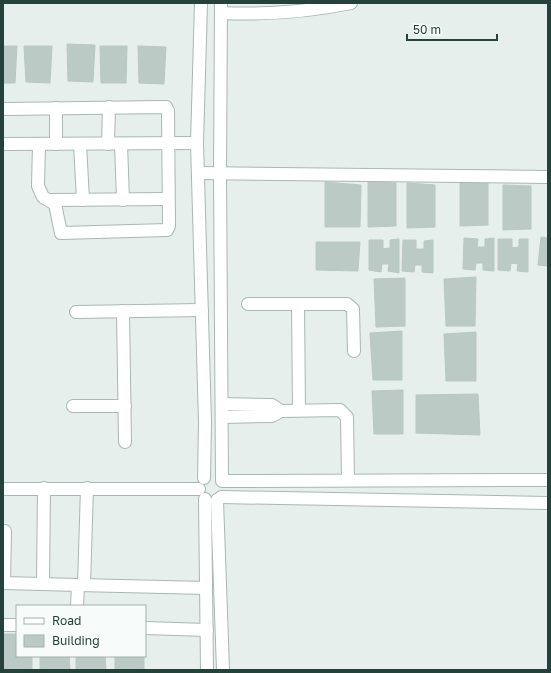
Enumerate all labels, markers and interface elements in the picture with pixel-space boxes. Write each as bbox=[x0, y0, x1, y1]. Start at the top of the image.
scale bar bbox=[407, 16, 497, 42]
text: 50 m bbox=[413, 22, 441, 37]
legend bbox=[16, 605, 146, 657]
text: Road bbox=[52, 613, 81, 628]
text: Building bbox=[52, 633, 100, 648]

